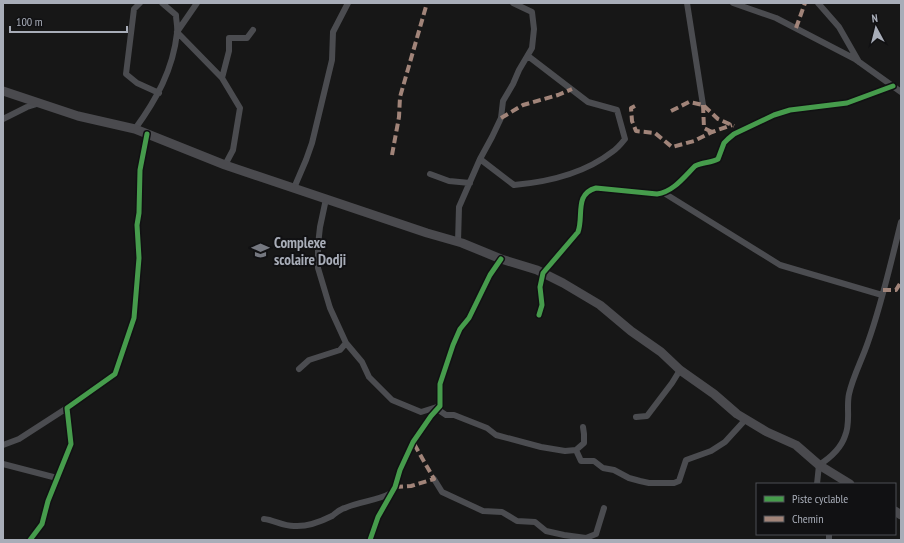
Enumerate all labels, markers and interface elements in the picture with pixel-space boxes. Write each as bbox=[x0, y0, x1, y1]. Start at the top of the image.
scale bar bbox=[10, 8, 127, 34]
north arrow bbox=[856, 8, 896, 48]
text: N bbox=[871, 11, 879, 25]
text: 100 m bbox=[16, 14, 43, 29]
place label: Complexe scolaire Dodji bbox=[274, 233, 346, 269]
school or university icon: Complexe scolaire Dodji bbox=[251, 241, 271, 261]
legend bbox=[756, 483, 896, 535]
text: Piste cyclable bbox=[792, 491, 848, 506]
text: Chemin bbox=[792, 511, 823, 526]

